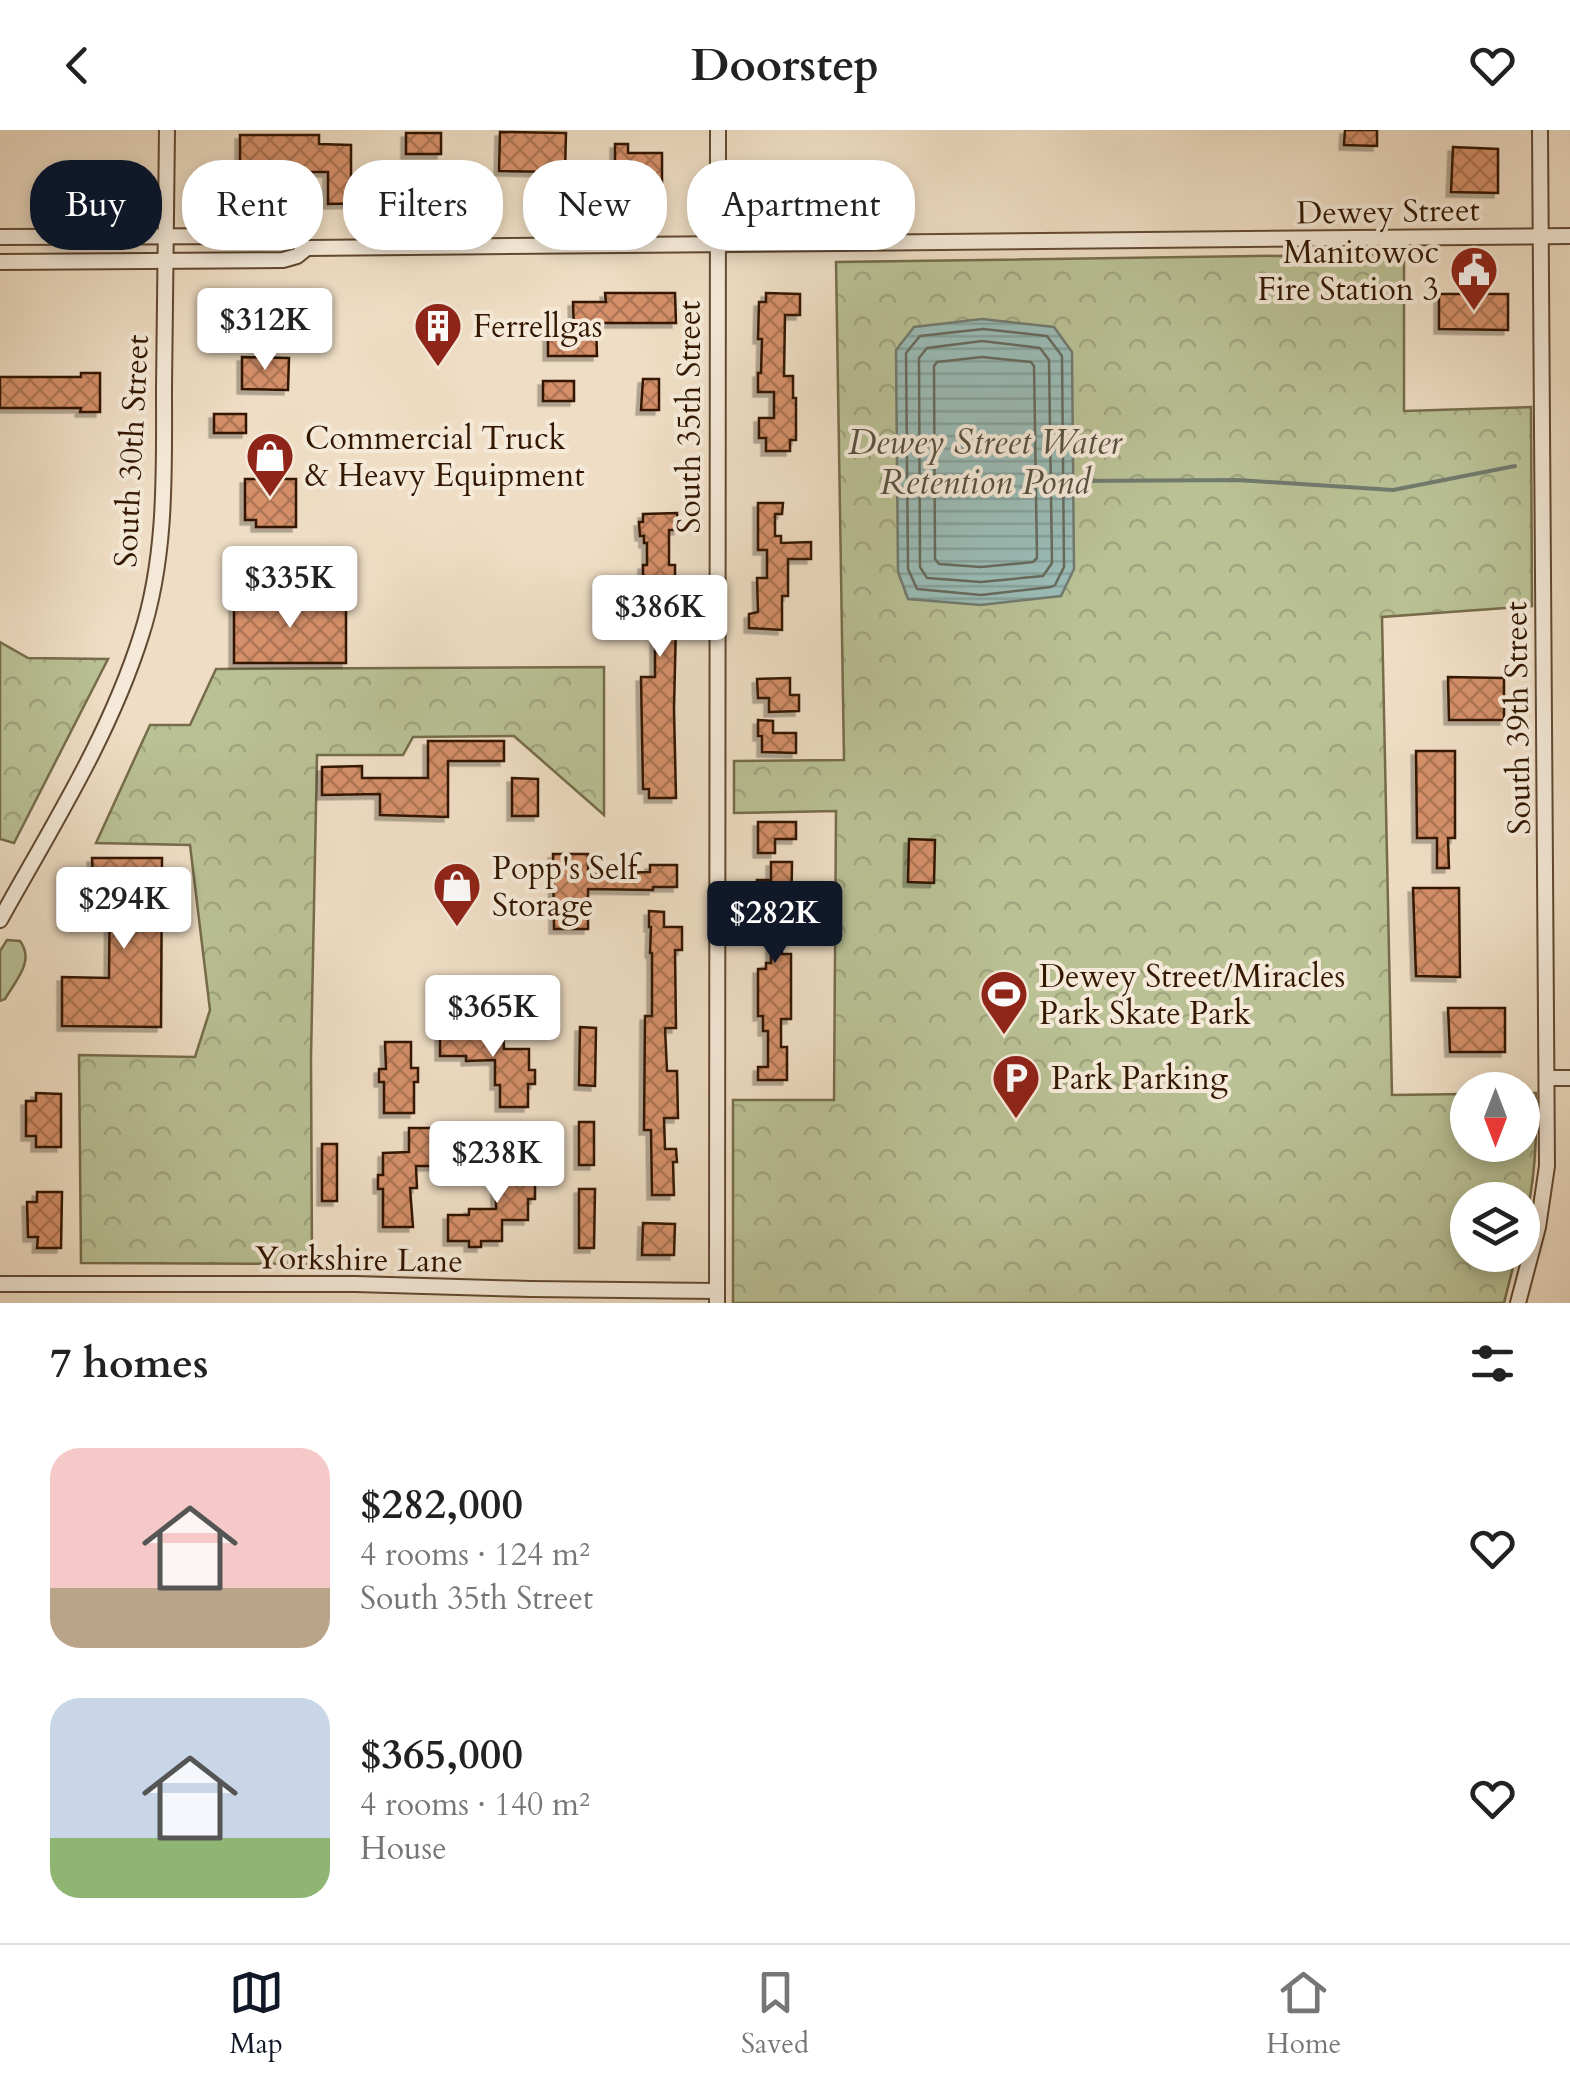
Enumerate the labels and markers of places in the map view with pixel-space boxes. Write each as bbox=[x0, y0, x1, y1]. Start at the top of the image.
place label: Manitowoc Fire Station 3 bbox=[1257, 231, 1439, 312]
public building icon: Manitowoc Fire Station 3 bbox=[1448, 244, 1500, 312]
pin: $312K bbox=[195, 288, 335, 373]
building icon: Ferrellgas bbox=[412, 300, 464, 368]
place label: Ferrellgas bbox=[473, 305, 602, 349]
place label: Commercial Truck & Heavy Equipment bbox=[305, 417, 585, 498]
shop icon: Commercial Truck & Heavy Equipment bbox=[244, 430, 296, 498]
pin: $335K bbox=[220, 546, 360, 631]
pin: $386K bbox=[590, 575, 730, 660]
place label: Popp's Self Storage bbox=[492, 847, 643, 928]
shop icon: Popp's Self Storage bbox=[431, 860, 483, 928]
pin: $294K bbox=[54, 867, 194, 952]
pin: $282K bbox=[705, 881, 845, 966]
place label: Dewey Street/Miracles Park Skate Park bbox=[1039, 955, 1345, 1036]
sports icon: Dewey Street/Miracles Park Skate Park bbox=[978, 968, 1030, 1036]
pin: $365K bbox=[423, 975, 563, 1060]
parking icon: Park Parking bbox=[990, 1052, 1042, 1120]
place label: Park Parking bbox=[1051, 1057, 1228, 1101]
pin: $238K bbox=[427, 1121, 567, 1206]

